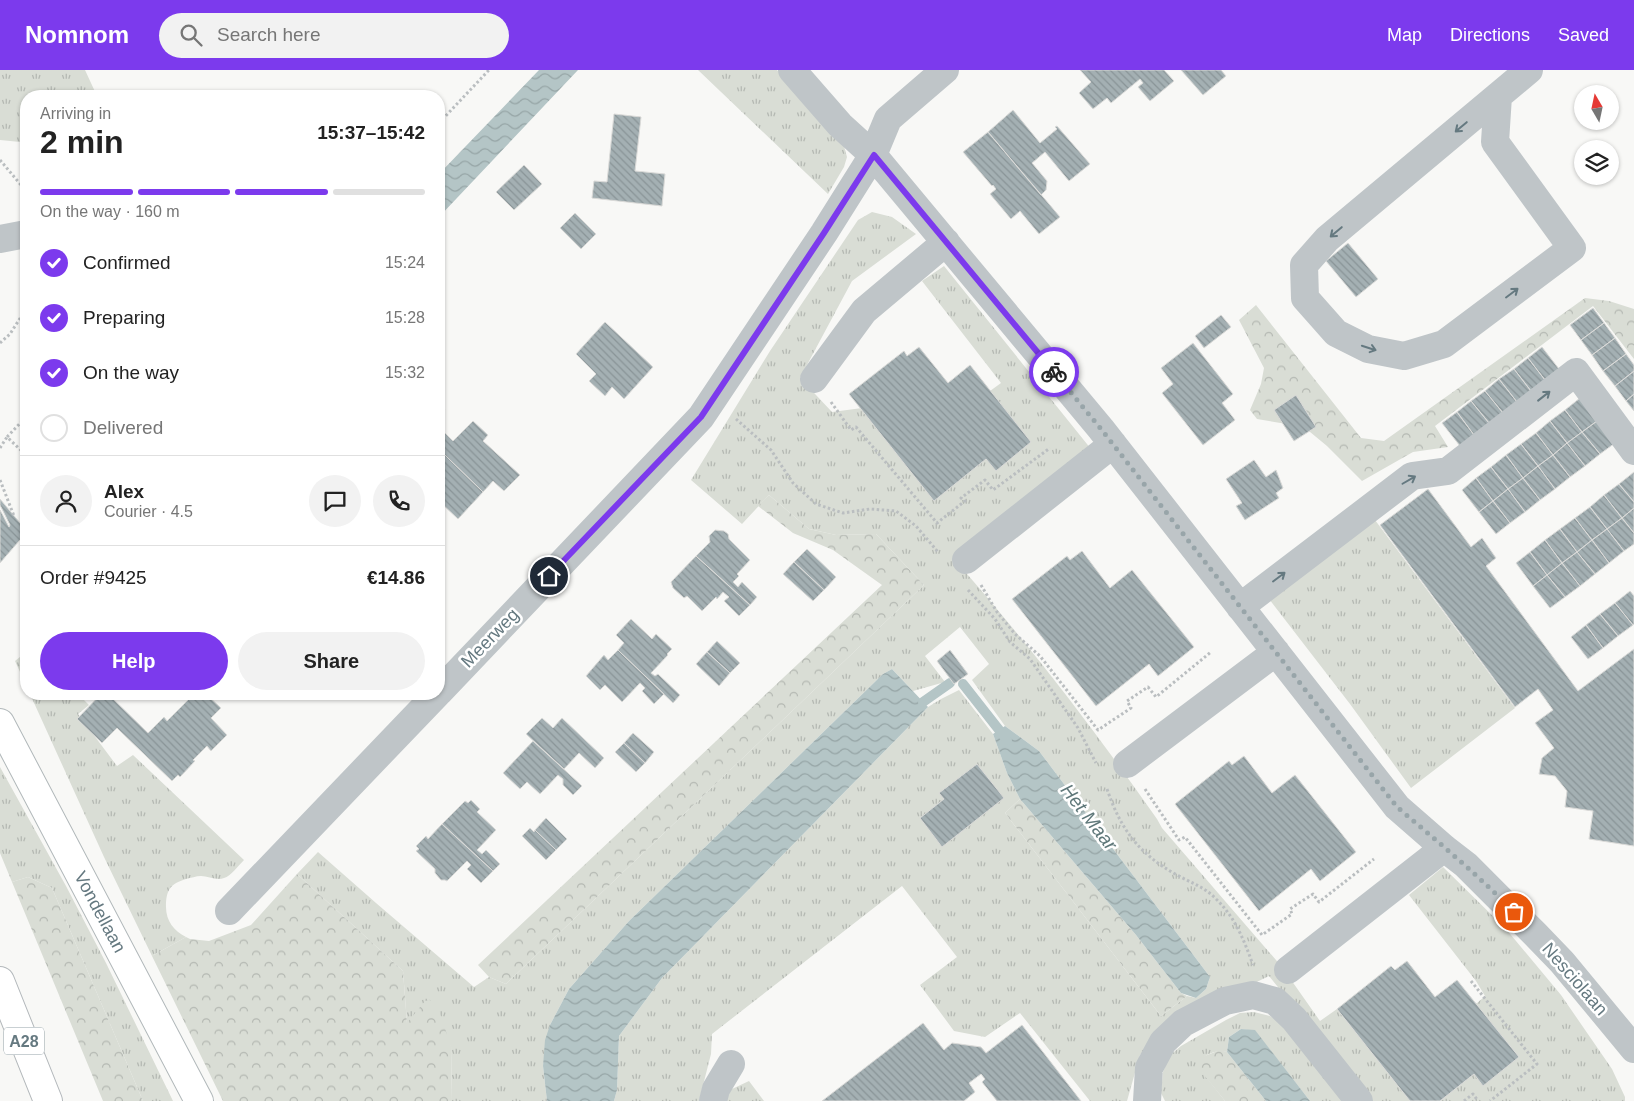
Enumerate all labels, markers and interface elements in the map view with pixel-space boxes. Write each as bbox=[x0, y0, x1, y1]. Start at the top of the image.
search box bbox=[159, 13, 509, 58]
text: Nomnom bbox=[25, 21, 129, 48]
icon: search bbox=[177, 21, 205, 49]
text: Search here bbox=[217, 24, 321, 45]
text: Map bbox=[1387, 25, 1422, 45]
text: Directions bbox=[1450, 25, 1530, 45]
text: Saved bbox=[1558, 25, 1609, 45]
north arrow bbox=[1574, 85, 1619, 130]
map controls bbox=[1574, 85, 1619, 185]
text: Arriving in bbox=[40, 105, 111, 122]
text: 15:37–15:42 bbox=[317, 122, 425, 143]
one-way arrow bbox=[1454, 122, 1467, 133]
text: 2 min bbox=[40, 124, 124, 160]
button: layers bbox=[1574, 140, 1619, 185]
text: On the way · 160 m bbox=[40, 203, 180, 220]
one-way arrow bbox=[1330, 226, 1343, 237]
icon: check bbox=[40, 249, 68, 277]
text: Confirmed bbox=[83, 252, 171, 273]
text: 15:24 bbox=[385, 254, 425, 271]
one-way arrow bbox=[1505, 288, 1519, 298]
icon: check bbox=[40, 304, 68, 332]
text: Preparing bbox=[83, 307, 165, 328]
text: 15:28 bbox=[385, 309, 425, 326]
one-way arrow bbox=[1361, 344, 1377, 353]
courier bbox=[1029, 347, 1079, 397]
icon: bike bbox=[1040, 358, 1068, 386]
icon: check bbox=[40, 359, 68, 387]
text: On the way bbox=[83, 362, 179, 383]
text: 15:32 bbox=[385, 364, 425, 381]
one-way arrow bbox=[1537, 391, 1550, 402]
text: Delivered bbox=[83, 417, 163, 438]
button: person bbox=[40, 475, 92, 527]
button: chat bbox=[309, 475, 361, 527]
button: phone bbox=[373, 475, 425, 527]
one-way arrow bbox=[1401, 475, 1416, 485]
text: Alex bbox=[104, 481, 144, 502]
text: Courier · 4.5 bbox=[104, 503, 193, 520]
pin bbox=[528, 555, 570, 597]
icon: home bbox=[535, 562, 563, 590]
text: Order #9425 bbox=[40, 567, 147, 588]
text: €14.86 bbox=[367, 567, 425, 588]
one-way arrow bbox=[1272, 572, 1286, 582]
street label: Meerweg bbox=[457, 604, 523, 672]
button: Help bbox=[40, 632, 228, 690]
button: Share bbox=[238, 632, 425, 690]
water label: Het Maar bbox=[1057, 780, 1122, 855]
street label: Vondellaan bbox=[70, 868, 130, 956]
pin bbox=[1493, 891, 1535, 933]
icon: bag bbox=[1500, 898, 1528, 926]
street label: Nesciolaan bbox=[1538, 939, 1612, 1019]
road number: A28 bbox=[4, 1028, 44, 1054]

